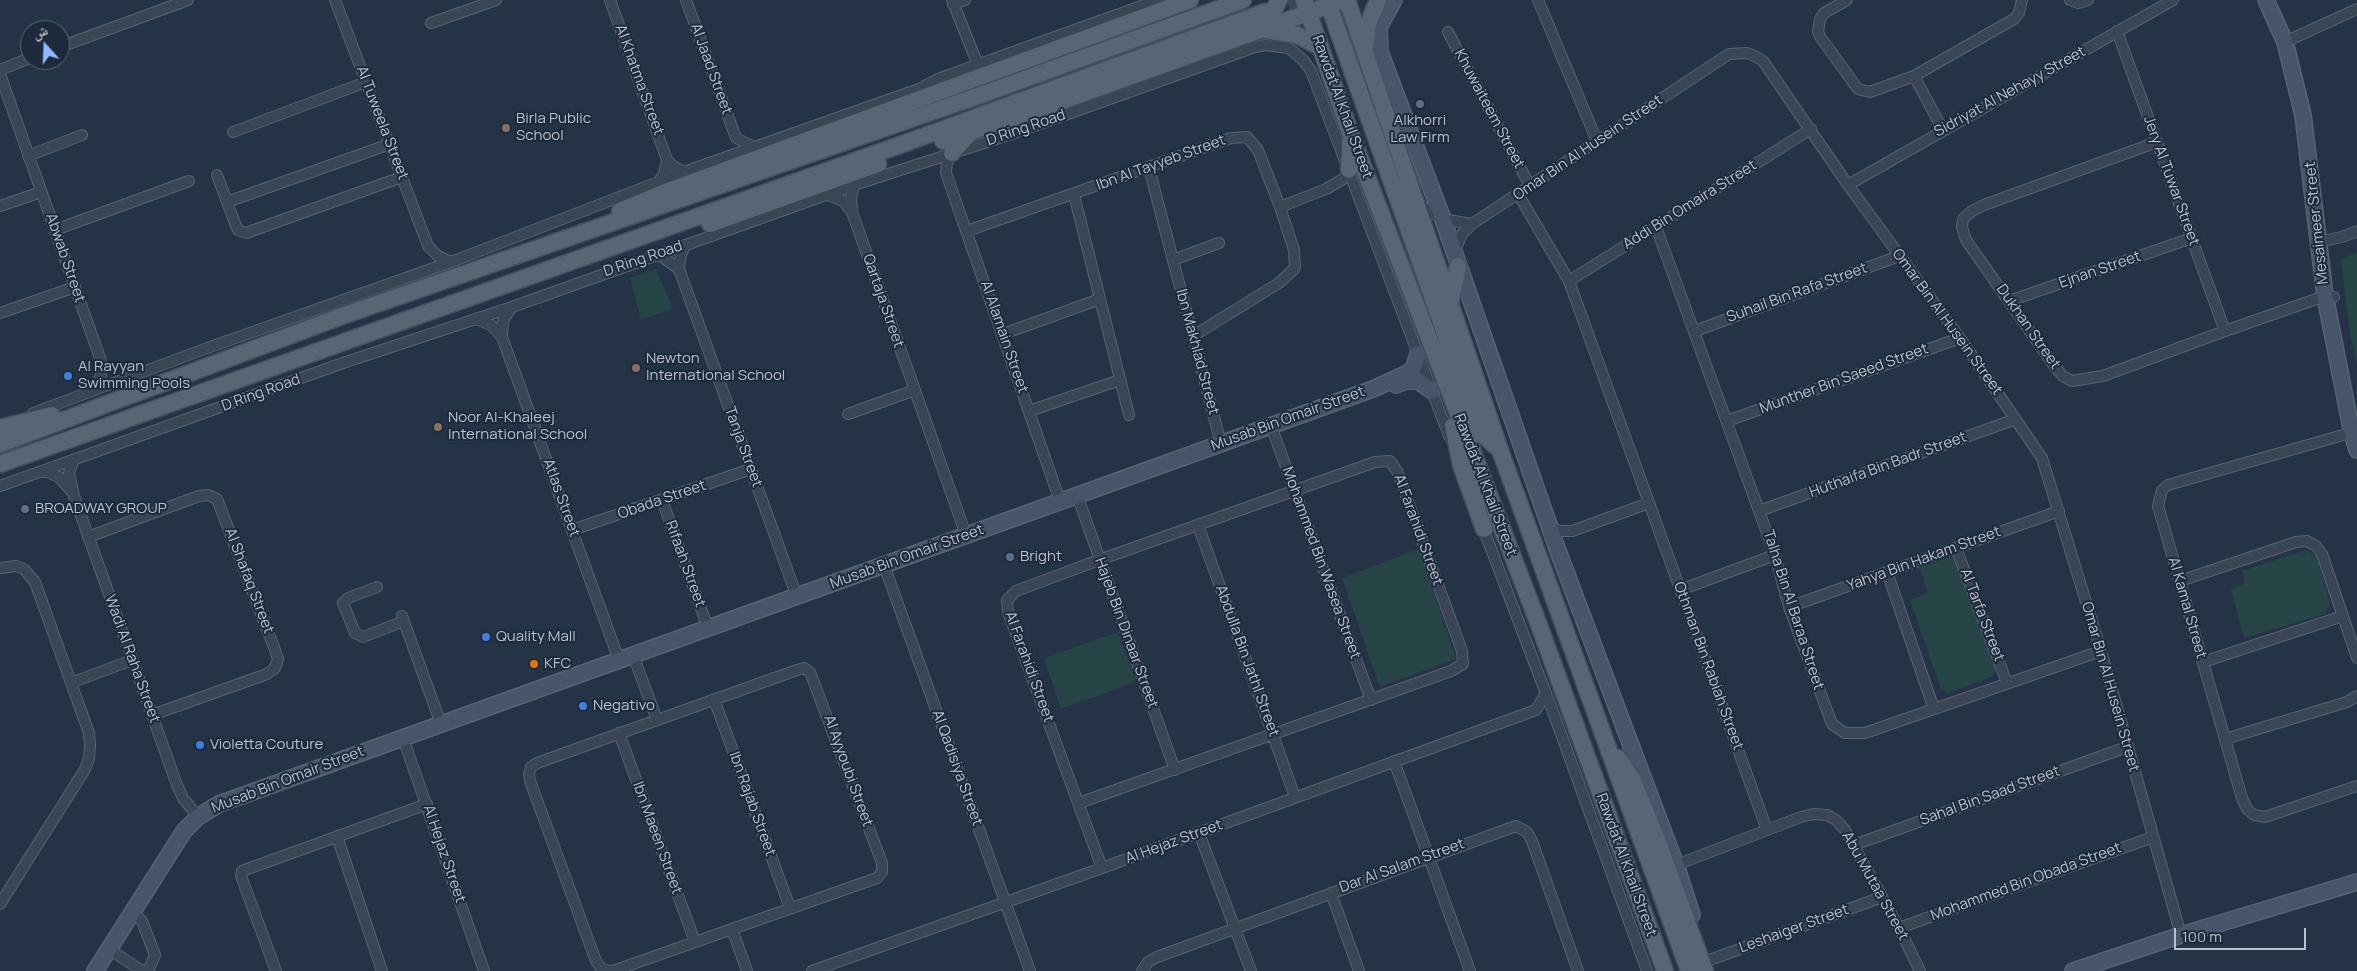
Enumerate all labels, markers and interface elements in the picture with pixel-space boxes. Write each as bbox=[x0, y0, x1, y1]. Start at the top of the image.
north arrow bbox=[20, 20, 70, 70]
text: ش bbox=[30, 20, 50, 43]
street label: Al Jaad Street bbox=[686, 21, 736, 117]
street label: Al Khatma Street bbox=[611, 22, 667, 138]
street label: Rawdat Al Khail Street bbox=[1308, 33, 1376, 181]
street label: Sidriyat Al Nehayy Street bbox=[1931, 43, 2089, 141]
street label: Khuwaiteem Street bbox=[1450, 46, 1528, 172]
street label: Al Tuweela Street bbox=[352, 63, 412, 183]
street label: Omar Bin Al Husein Street bbox=[1510, 91, 1666, 205]
marker: Alkhorri Law Firm bbox=[1414, 98, 1426, 110]
street label: D Ring Road bbox=[984, 106, 1068, 150]
place label: Birla Public School bbox=[516, 110, 591, 145]
place label: Alkhorri Law Firm bbox=[1390, 112, 1450, 147]
street label: Jery Al Tuwar Street bbox=[2139, 114, 2203, 248]
marker: Birla Public School bbox=[500, 122, 512, 134]
street label: Ibn Al Tayyeb Street bbox=[1094, 131, 1228, 195]
street label: Addi Bin Omaira Street bbox=[1620, 156, 1760, 254]
street label: Mesaimeer Street bbox=[2302, 161, 2332, 285]
street label: Abwab Street bbox=[41, 211, 89, 305]
street label: D Ring Road bbox=[601, 237, 685, 281]
street label: Omar Bin Al Husein Street bbox=[1888, 245, 2006, 399]
street label: Ejnan Street bbox=[2057, 248, 2143, 292]
street label: Qartaja Street bbox=[859, 252, 907, 350]
street label: Suhail Bin Rafa Street bbox=[1724, 259, 1870, 327]
street label: Al Alamain Street bbox=[976, 278, 1032, 396]
street label: Dukhan Street bbox=[1992, 281, 2064, 373]
street label: Ibn Makhlad Street bbox=[1172, 287, 1222, 417]
street label: Munther Bin Saeed Street bbox=[1757, 340, 1931, 418]
place label: Newton International School bbox=[646, 350, 785, 385]
place label: Al Rayyan Swimming Pools bbox=[78, 358, 190, 393]
marker: Newton International School bbox=[630, 362, 642, 374]
marker: Al Rayyan Swimming Pools bbox=[62, 370, 74, 382]
street label: D Ring Road bbox=[219, 370, 303, 416]
street label: Musab Bin Omair Street bbox=[1209, 383, 1367, 455]
street label: Tanja Street bbox=[720, 404, 766, 490]
place label: Noor Al-Khaleej International School bbox=[448, 409, 587, 444]
street label: Rawdat Al Khail Street bbox=[1450, 411, 1520, 559]
marker: Noor Al-Khaleej International School bbox=[432, 421, 444, 433]
street label: Huthaifa Bin Badr Street bbox=[1807, 428, 1969, 502]
street label: Atlas Street bbox=[539, 456, 583, 540]
street label: Mohammed Bin Wasea Street bbox=[1278, 465, 1364, 661]
street label: Al Farahidi Street bbox=[1390, 472, 1446, 588]
street label: Obada Street bbox=[615, 476, 709, 524]
place label: BROADWAY GROUP bbox=[35, 500, 167, 518]
marker: BROADWAY GROUP bbox=[19, 503, 31, 515]
street label: Rifaah Street bbox=[661, 518, 709, 610]
street label: Musab Bin Omair Street bbox=[828, 521, 986, 593]
street label: Yahya Bin Hakam Street bbox=[1845, 523, 2003, 595]
street label: Al Shafaq Street bbox=[221, 526, 277, 636]
street label: Talha Bin Al Baraa Street bbox=[1759, 528, 1827, 692]
place label: Bright bbox=[1020, 548, 1062, 566]
marker: Bright bbox=[1004, 551, 1016, 563]
street label: Hajeb Bin Dinaar Street bbox=[1090, 555, 1162, 711]
street label: Al Kamal Street bbox=[2164, 555, 2210, 661]
street label: Al Tarfa Street bbox=[1956, 566, 2008, 664]
street label: Othman Bin Rabiah Street bbox=[1669, 579, 1747, 753]
street label: Abdulla Bin Jathl Street bbox=[1211, 583, 1283, 739]
street label: Wadi Al Raha Street bbox=[100, 592, 164, 726]
street label: Omar Bin Al Husein Street bbox=[2077, 600, 2143, 774]
street label: Al Farahidi Street bbox=[1001, 609, 1057, 725]
place label: Quality Mall bbox=[496, 628, 576, 646]
marker: Quality Mall bbox=[480, 631, 492, 643]
place label: KFC bbox=[544, 655, 571, 673]
marker: KFC bbox=[528, 658, 540, 670]
place label: Negativo bbox=[593, 697, 655, 715]
marker: Negativo bbox=[577, 700, 589, 712]
street label: Al Qadisiya Street bbox=[928, 708, 986, 828]
street label: Al Ayyoubi Street bbox=[819, 713, 877, 829]
place label: Violetta Couture bbox=[210, 736, 323, 754]
marker: Violetta Couture bbox=[194, 739, 206, 751]
street label: Musab Bin Omair Street bbox=[209, 743, 367, 817]
street label: Ibn Rajab Street bbox=[725, 749, 779, 859]
street label: Sahal Bin Saad Street bbox=[1917, 762, 2063, 830]
street label: Ibn Maeen Street bbox=[628, 779, 686, 897]
street label: Rawdat Al Khail Street bbox=[1592, 791, 1660, 939]
street label: Al Hejaz Street bbox=[419, 803, 469, 905]
street label: Al Hejaz Street bbox=[1123, 816, 1225, 868]
street label: Abu Mutaa Street bbox=[1838, 828, 1912, 944]
street label: Dar Al Salam Street bbox=[1337, 835, 1467, 897]
street label: Mohammed Bin Obada Street bbox=[1928, 839, 2124, 925]
street label: Leshaiger Street bbox=[1737, 901, 1851, 957]
scale bar bbox=[2177, 918, 2310, 950]
text: 100 m bbox=[2182, 926, 2222, 947]

